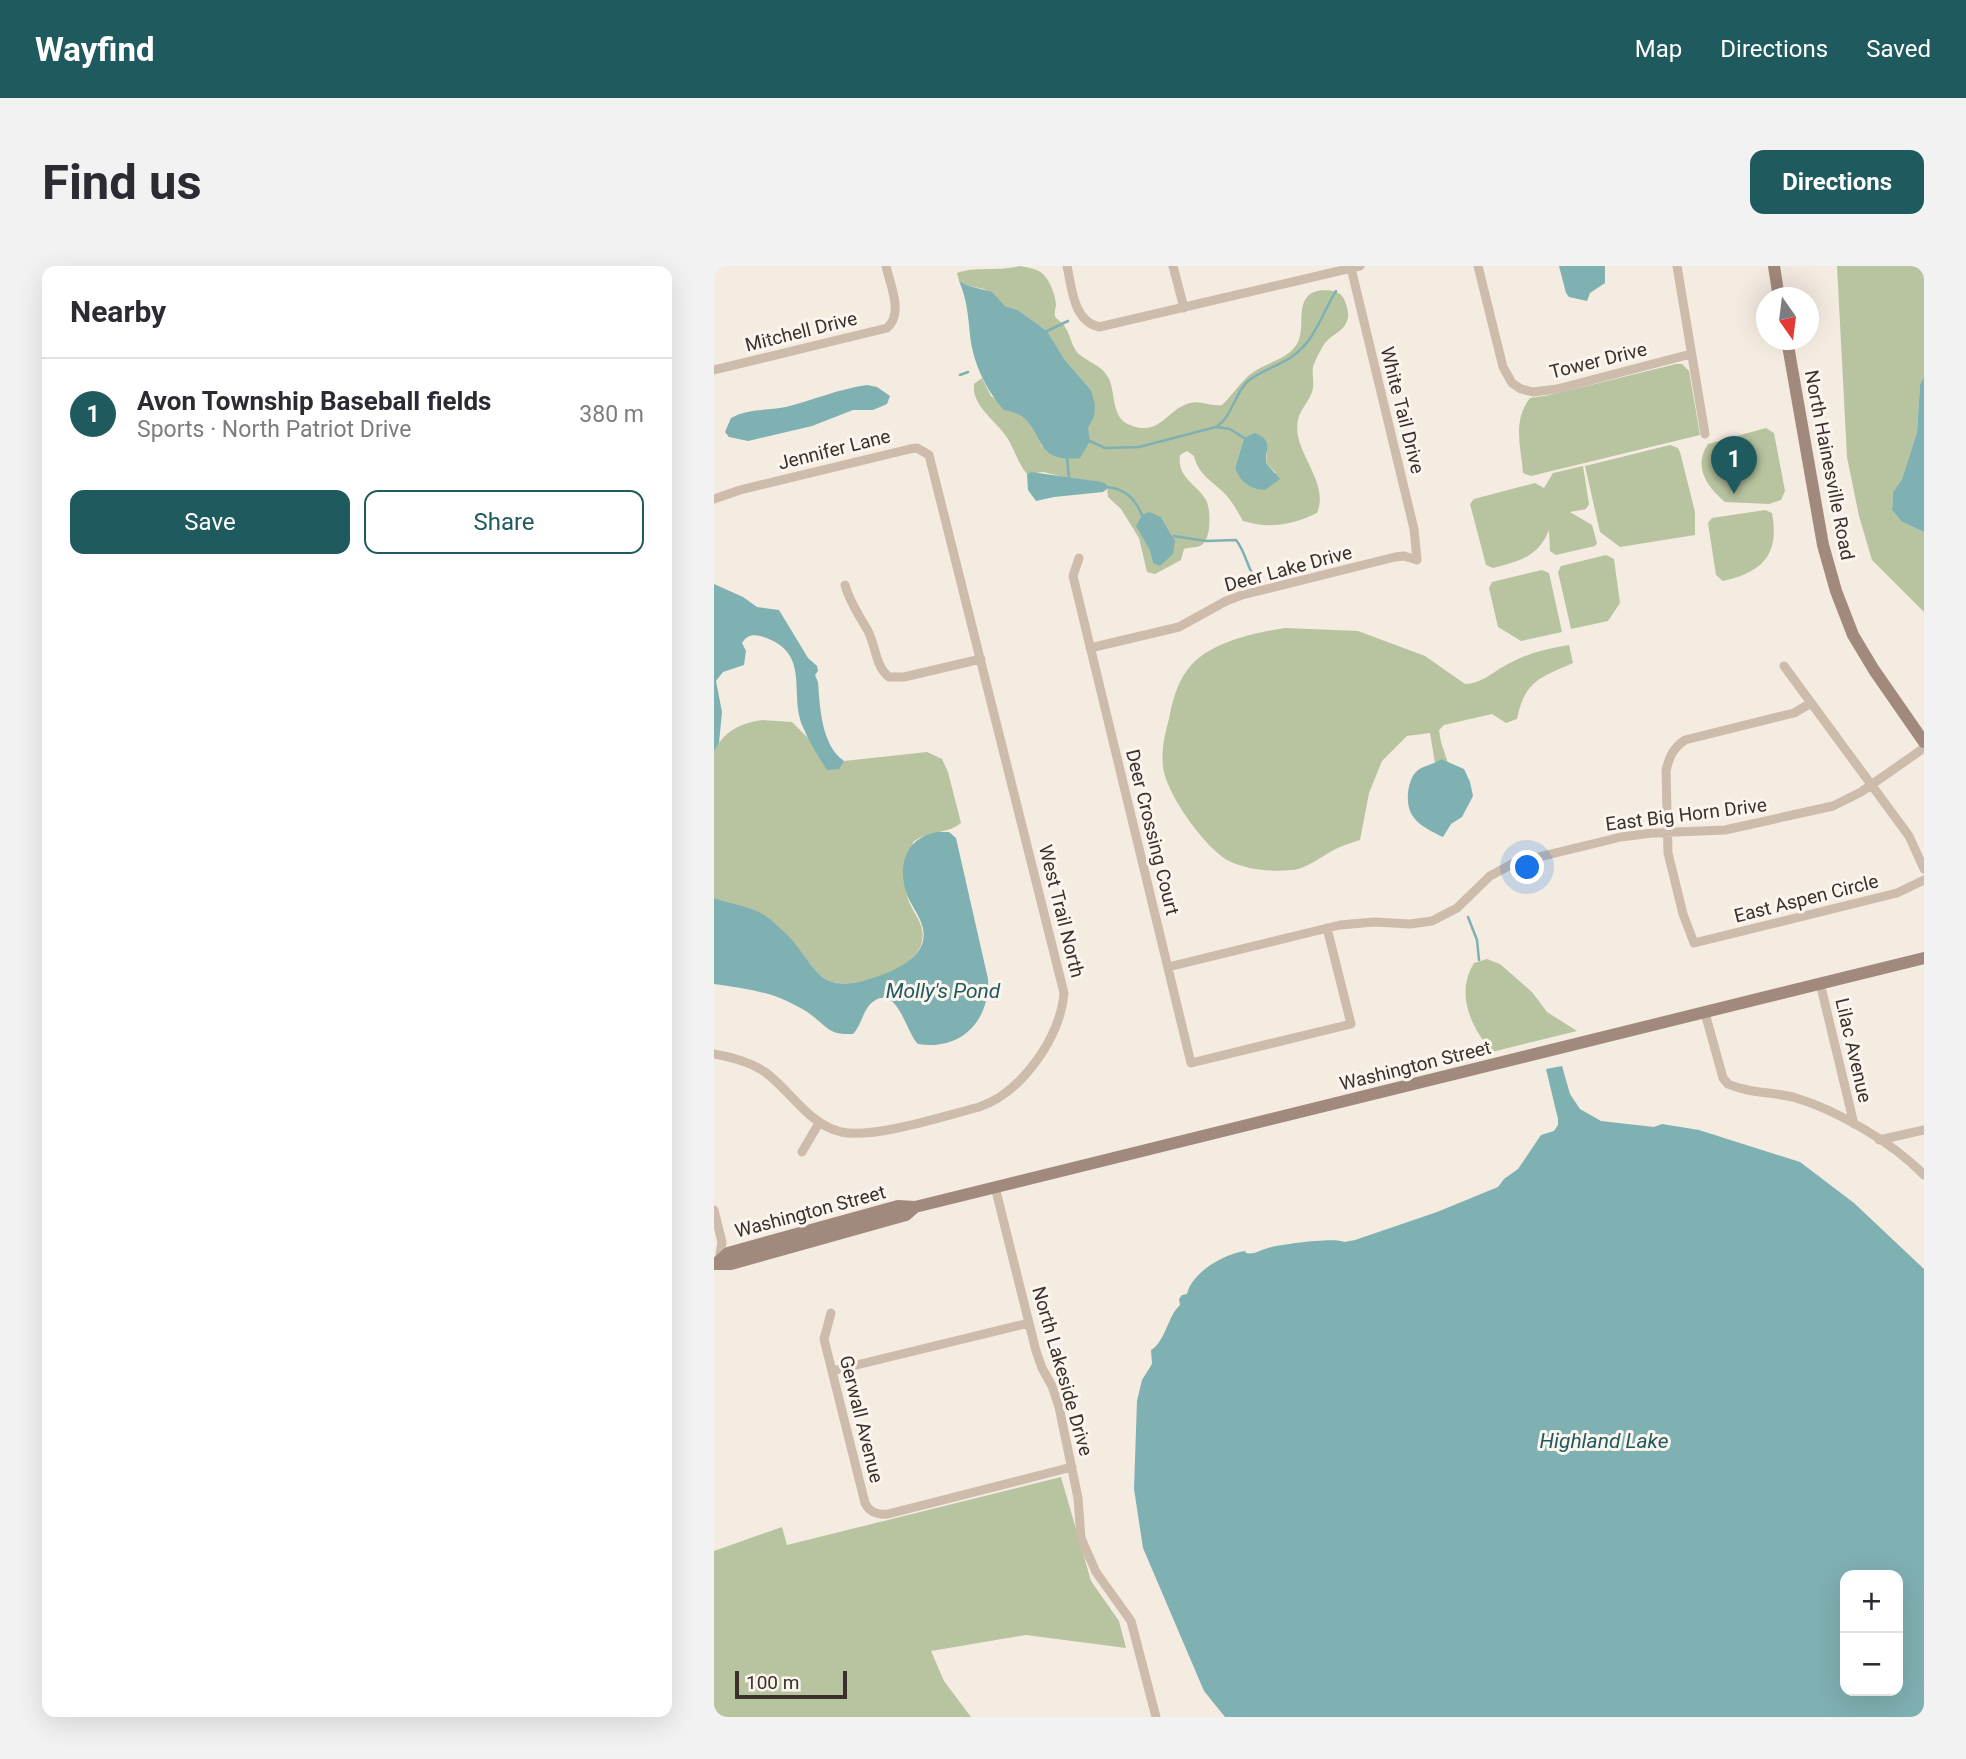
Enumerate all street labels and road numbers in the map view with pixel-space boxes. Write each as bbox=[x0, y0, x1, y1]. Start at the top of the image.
street label: Mitchell Drive bbox=[743, 306, 859, 357]
street label: Tower Drive bbox=[1547, 337, 1649, 384]
street label: White Tail Drive bbox=[1376, 344, 1429, 476]
street label: North Hainesville Road bbox=[1800, 368, 1859, 562]
street label: Jennifer Lane bbox=[776, 424, 893, 475]
street label: Deer Lake Drive bbox=[1222, 540, 1355, 597]
street label: Deer Crossing Court bbox=[1121, 747, 1184, 917]
street label: East Big Horn Drive bbox=[1604, 793, 1768, 836]
street label: West Trail North bbox=[1034, 842, 1089, 980]
street label: East Aspen Circle bbox=[1732, 869, 1881, 928]
street label: Lilac Avenue bbox=[1830, 996, 1877, 1105]
street label: Washington Street bbox=[1337, 1036, 1493, 1095]
street label: Washington Street bbox=[732, 1180, 888, 1243]
street label: North Lakeside Drive bbox=[1027, 1284, 1098, 1459]
street label: Gerwall Avenue bbox=[835, 1353, 888, 1485]

